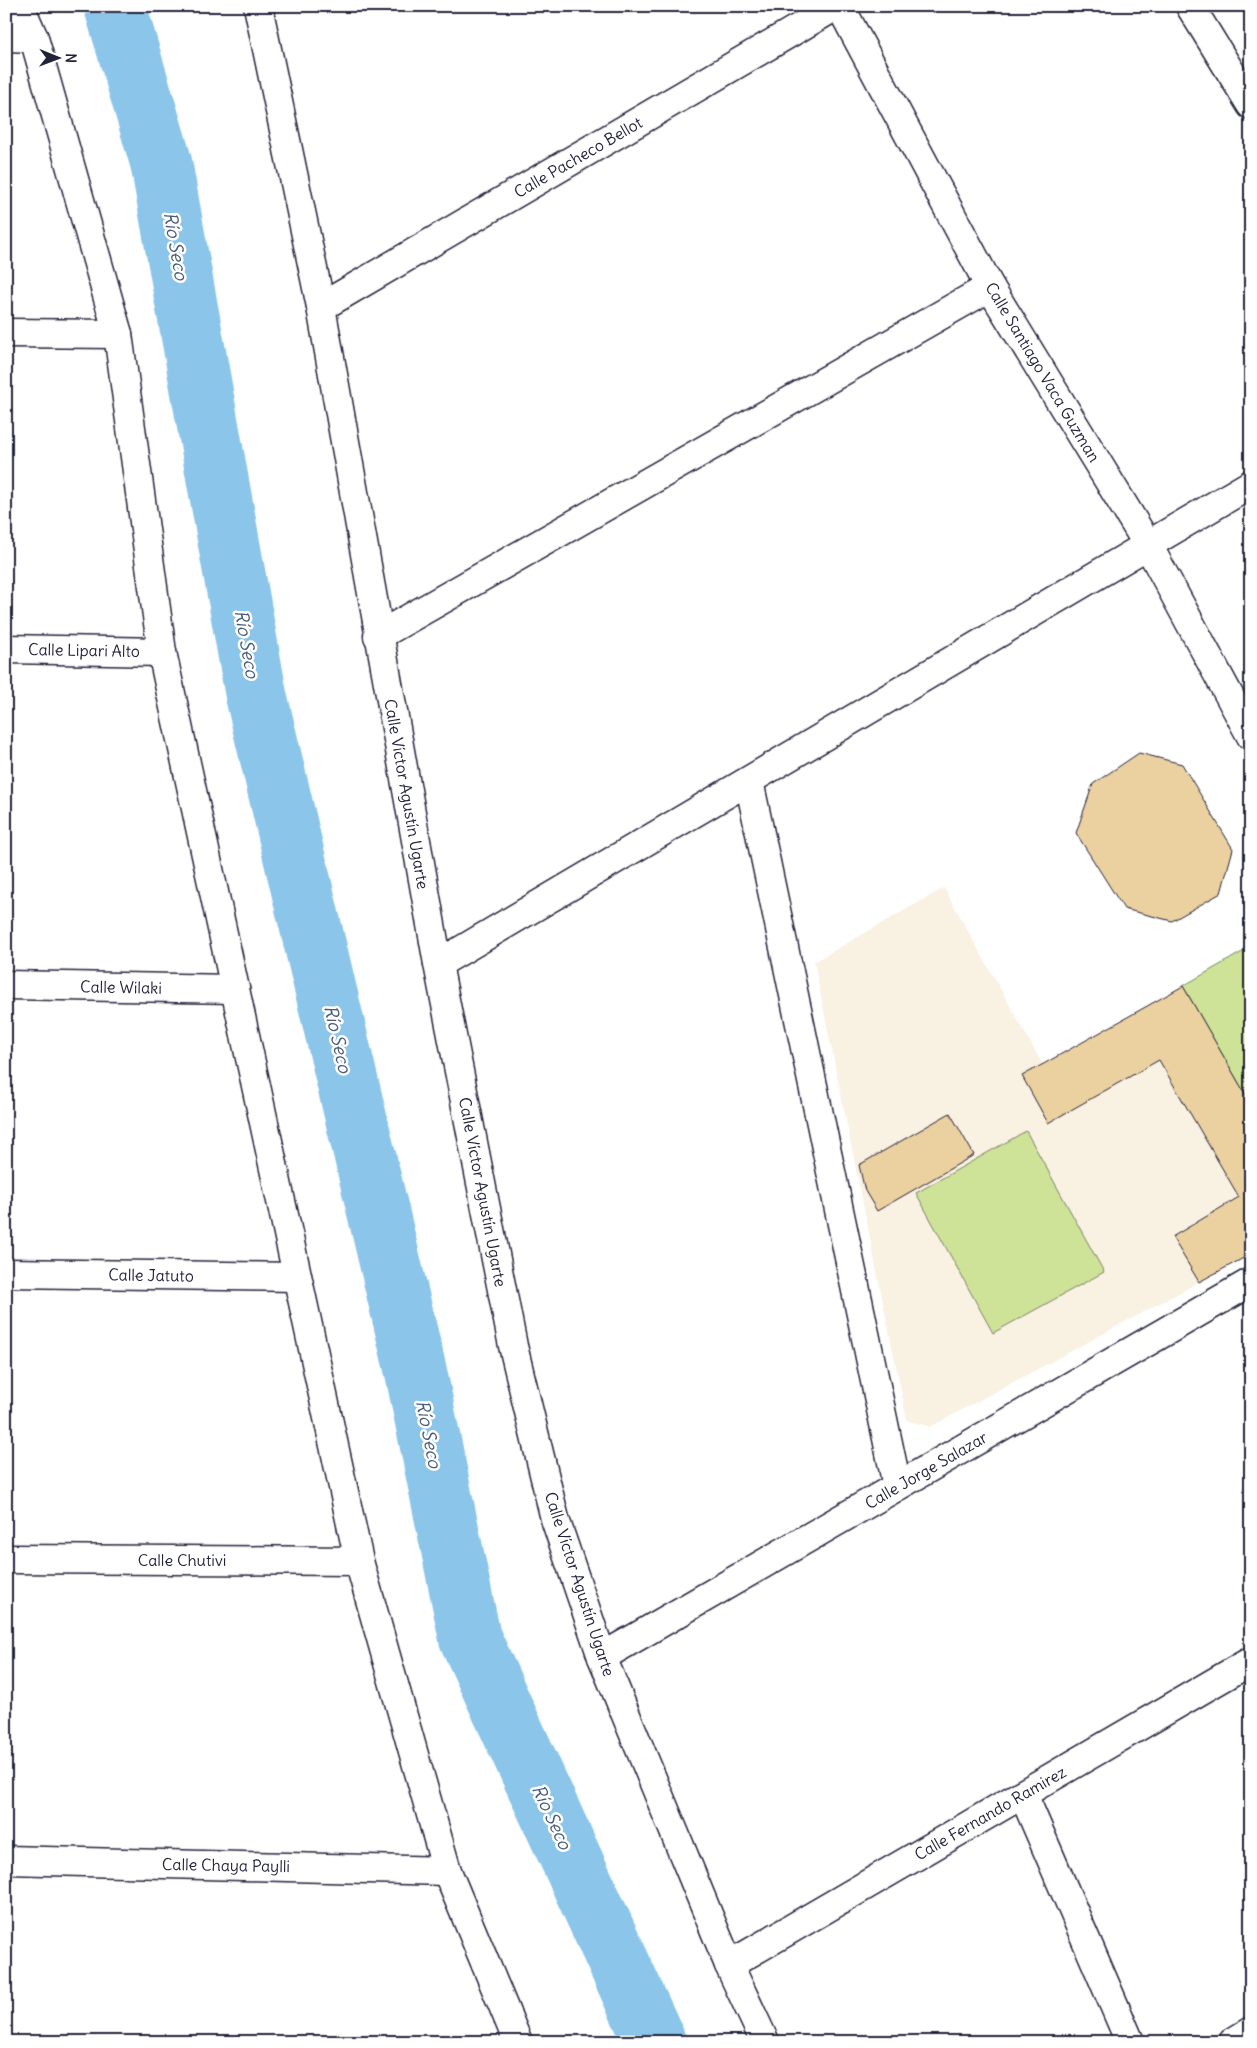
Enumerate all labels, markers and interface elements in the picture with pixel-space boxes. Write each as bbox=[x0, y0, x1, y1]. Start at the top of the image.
north arrow bbox=[32, 32, 82, 82]
text: N bbox=[62, 53, 80, 63]
street label: Calle Pacheco Bellot bbox=[510, 112, 646, 202]
water label: Río Seco bbox=[159, 210, 193, 283]
street label: Calle Santiago Vaca Guzman bbox=[981, 278, 1105, 466]
water label: Río Seco bbox=[230, 608, 264, 681]
street label: Calle Lipari Alto bbox=[28, 639, 140, 661]
street label: Calle Víctor Agustín Ugarte bbox=[380, 697, 434, 891]
street label: Calle Wilaki bbox=[80, 976, 162, 998]
water label: Río Seco bbox=[319, 1003, 357, 1076]
street label: Calle Víctor Agustín Ugarte bbox=[455, 1096, 511, 1288]
street label: Calle Jatuto bbox=[108, 1264, 194, 1286]
water label: Río Seco bbox=[411, 1398, 447, 1471]
street label: Calle Jorge Salazar bbox=[861, 1427, 991, 1513]
street label: Calle Víctor Agustín Ugarte bbox=[541, 1489, 619, 1679]
street label: Calle Chutivi bbox=[138, 1550, 226, 1570]
street label: Calle Fernando Ramirez bbox=[911, 1761, 1070, 1865]
water label: Río Seco bbox=[527, 1781, 577, 1854]
street label: Calle Chaya Paylli bbox=[162, 1854, 290, 1876]

